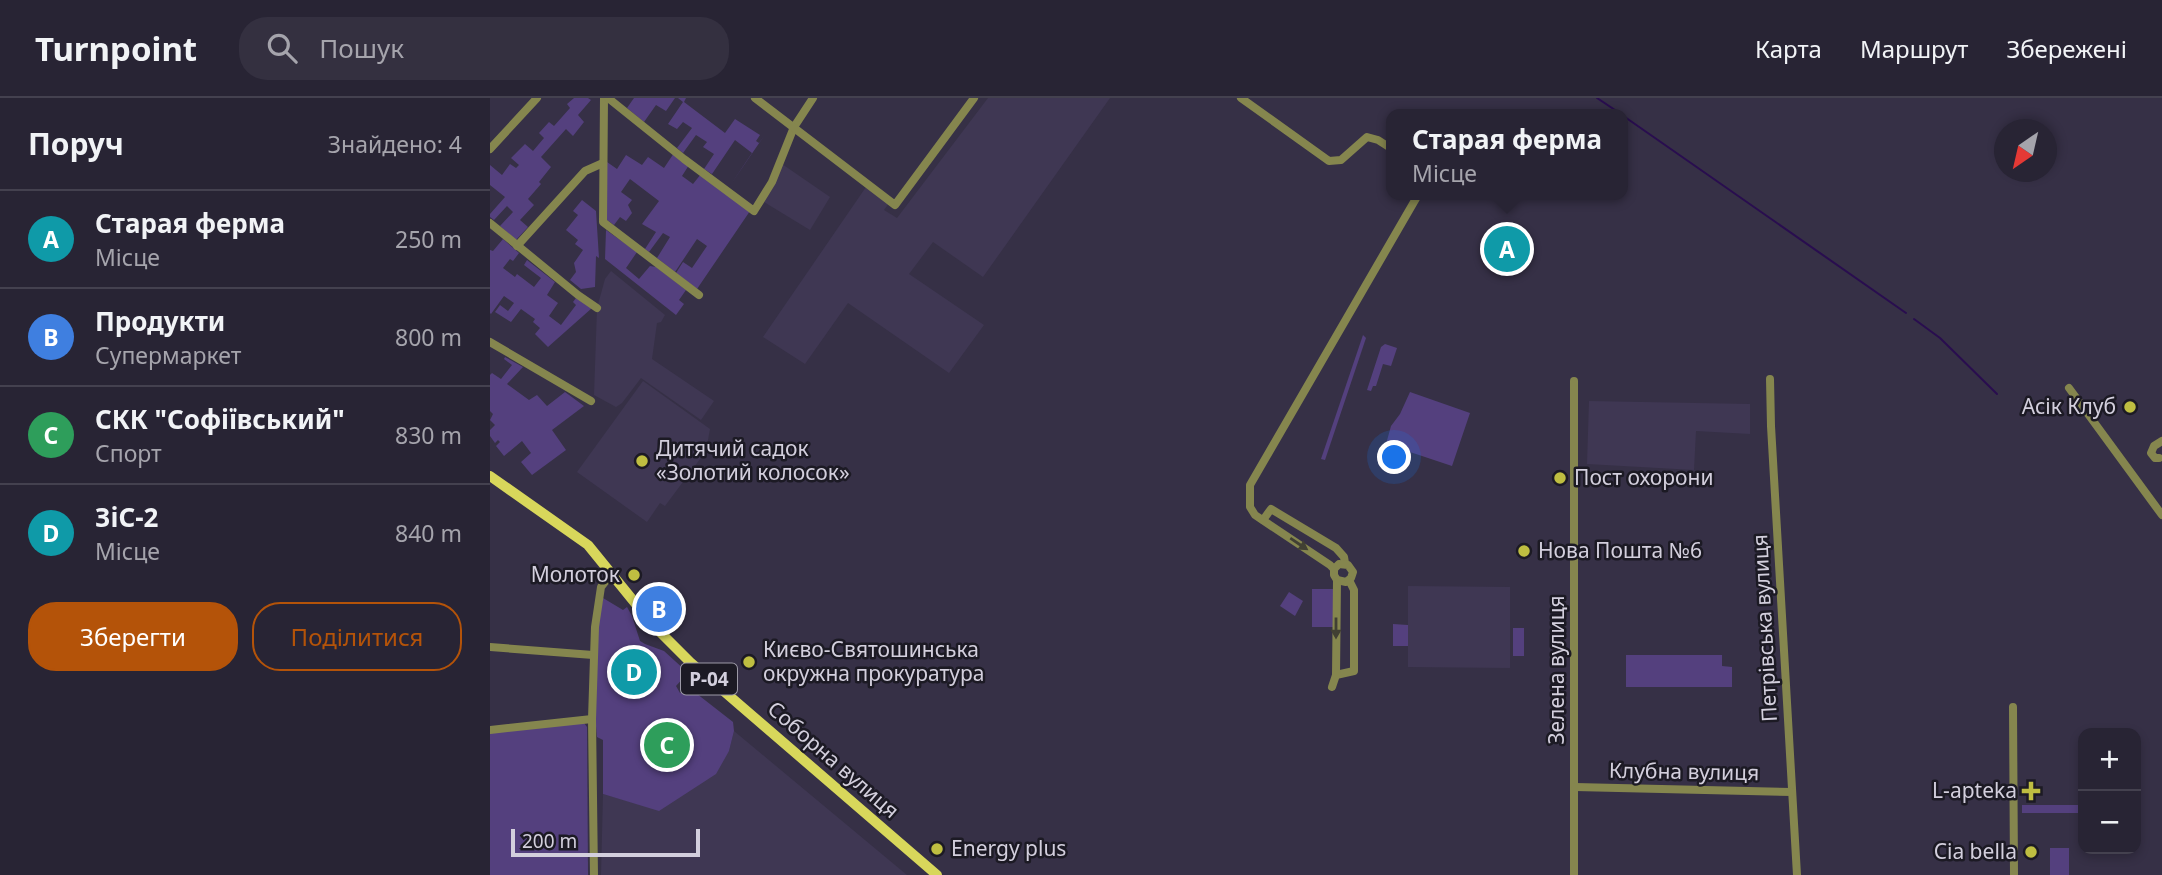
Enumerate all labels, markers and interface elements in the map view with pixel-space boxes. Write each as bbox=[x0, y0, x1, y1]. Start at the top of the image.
search box bbox=[239, 17, 729, 80]
text: Turnpoint bbox=[35, 26, 197, 71]
icon: search bbox=[263, 29, 301, 67]
text: Пошук bbox=[319, 30, 404, 66]
text: Карта bbox=[1755, 32, 1822, 65]
text: Маршрут bbox=[1860, 32, 1968, 65]
text: Збережені bbox=[2006, 32, 2127, 65]
popup bbox=[1386, 109, 1628, 200]
north arrow bbox=[1994, 119, 2057, 182]
text: Старая ферма bbox=[1412, 121, 1602, 157]
text: Поруч bbox=[28, 123, 124, 164]
text: Знайдено: 4 bbox=[328, 128, 462, 160]
text: Місце bbox=[1412, 157, 1477, 189]
text: Старая ферма bbox=[95, 205, 285, 241]
text: A bbox=[43, 223, 59, 255]
text: 250 m bbox=[395, 223, 462, 255]
pin: A bbox=[1484, 223, 1530, 275]
text: Місце bbox=[95, 241, 160, 273]
text: Продукти bbox=[95, 303, 225, 339]
text: B bbox=[43, 321, 59, 353]
text: 800 m bbox=[395, 321, 462, 353]
text: Супермаркет bbox=[95, 339, 241, 371]
place label: Асік Клуб bbox=[2022, 392, 2116, 420]
marker: Асік Клуб bbox=[2122, 399, 2138, 415]
text: СКК "Софіївський" bbox=[95, 401, 345, 437]
text: C bbox=[44, 419, 58, 451]
text: 830 m bbox=[395, 419, 462, 451]
place label: Дитячий садок «Золотий колосок» bbox=[656, 434, 850, 486]
text: Спорт bbox=[95, 437, 162, 469]
your location bbox=[1377, 440, 1411, 474]
marker: Дитячий садок «Золотий колосок» bbox=[634, 453, 650, 469]
place label: Пост охорони bbox=[1574, 463, 1713, 491]
marker: Пост охорони bbox=[1552, 470, 1568, 486]
text: ЗіС-2 bbox=[95, 499, 158, 535]
text: D bbox=[43, 517, 59, 549]
text: 840 m bbox=[395, 517, 462, 549]
street label: Петрівська вулиця bbox=[1745, 534, 1783, 723]
text: Місце bbox=[95, 535, 160, 567]
place label: Нова Пошта №6 bbox=[1538, 536, 1702, 564]
one-way arrow bbox=[1290, 537, 1309, 550]
marker: Нова Пошта №6 bbox=[1516, 543, 1532, 559]
place label: Молоток bbox=[531, 560, 620, 588]
marker: Молоток bbox=[626, 567, 642, 583]
pin: B bbox=[636, 583, 682, 635]
street label: Зелена вулиця bbox=[1542, 595, 1570, 745]
button: Зберегти bbox=[28, 602, 238, 671]
button: Поділитися bbox=[252, 602, 462, 671]
one-way arrow bbox=[1330, 617, 1342, 639]
place label: Києво-Святошинська окружна прокуратура bbox=[763, 635, 984, 687]
pin: D bbox=[611, 646, 657, 698]
marker: Києво-Святошинська окружна прокуратура bbox=[741, 654, 757, 670]
road number: Р-04 bbox=[681, 664, 737, 694]
street label: Соборна вулиця bbox=[762, 694, 905, 824]
pin: C bbox=[644, 719, 690, 771]
map controls bbox=[2078, 728, 2141, 854]
button: + bbox=[2078, 728, 2141, 791]
street label: Клубна вулиця bbox=[1609, 756, 1759, 786]
place label: L-apteka bbox=[1932, 776, 2017, 804]
marker: L-apteka bbox=[2023, 783, 2039, 799]
button: − bbox=[2078, 791, 2141, 854]
scale bar bbox=[511, 826, 700, 858]
text: 200 m bbox=[522, 828, 577, 854]
place label: Energy plus bbox=[951, 834, 1066, 862]
place label: Cia bella bbox=[1934, 837, 2017, 865]
marker: Energy plus bbox=[929, 841, 945, 857]
marker: Cia bella bbox=[2023, 844, 2039, 860]

